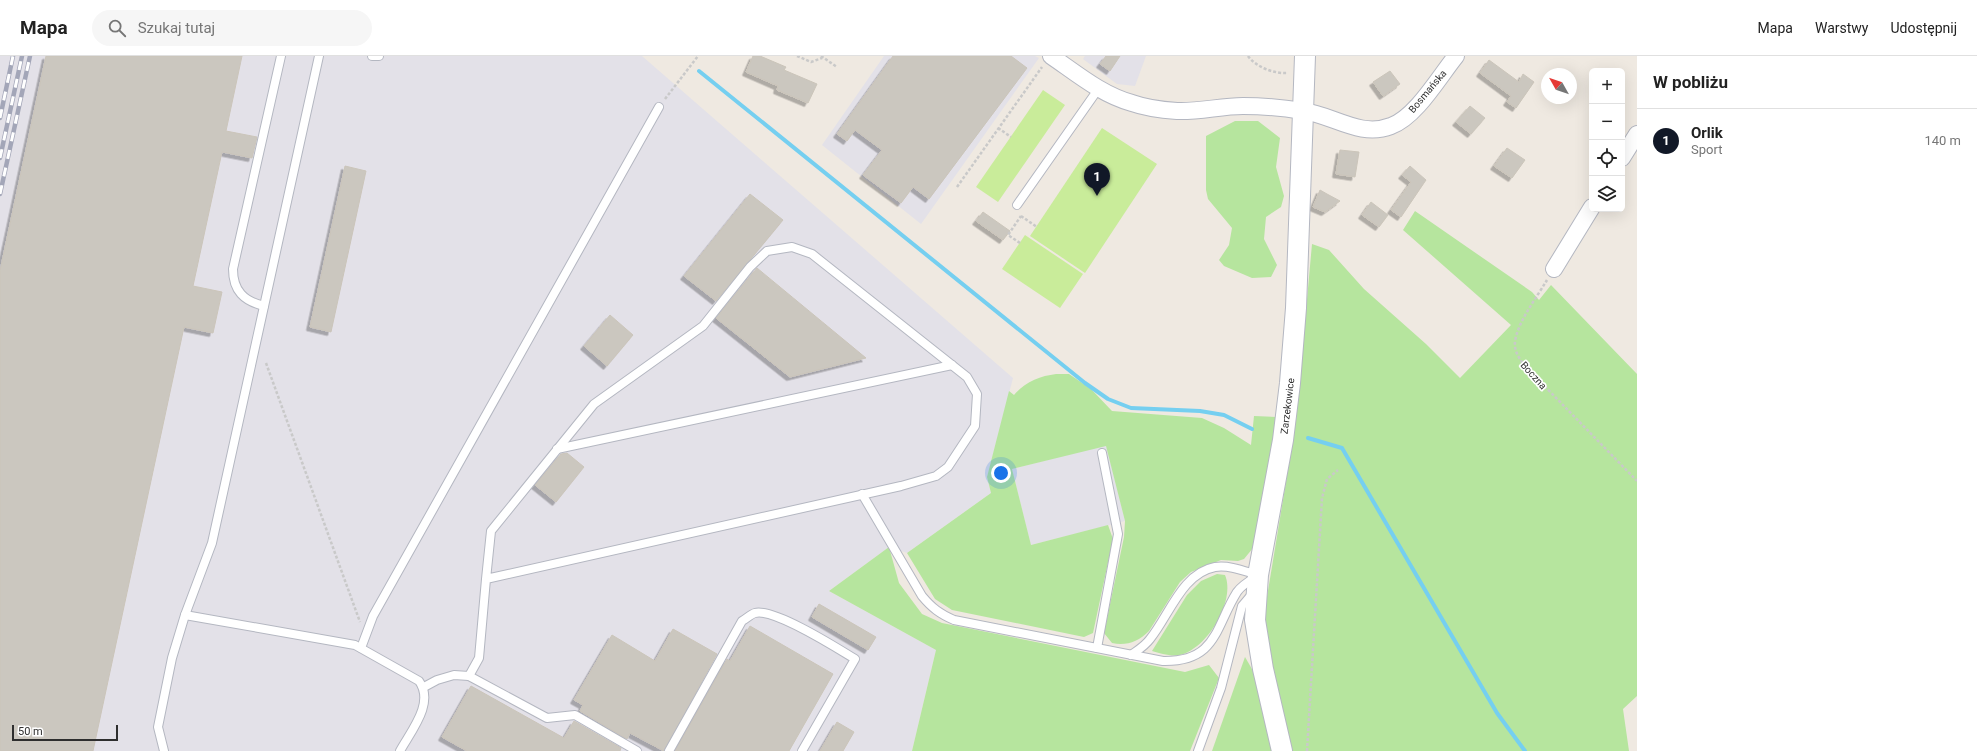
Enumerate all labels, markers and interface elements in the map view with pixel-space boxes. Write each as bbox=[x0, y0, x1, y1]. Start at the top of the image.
search box bbox=[92, 10, 372, 46]
text: Mapa bbox=[20, 16, 68, 39]
icon: search bbox=[106, 17, 128, 39]
text: Szukaj tutaj bbox=[138, 19, 215, 37]
text: Mapa bbox=[1758, 20, 1793, 36]
text: Warstwy bbox=[1815, 20, 1868, 36]
text: Udostępnij bbox=[1890, 20, 1957, 36]
street label: Bosmańska bbox=[1406, 68, 1448, 115]
north arrow bbox=[1541, 68, 1577, 104]
map controls bbox=[1589, 68, 1625, 212]
button: + bbox=[1589, 68, 1625, 104]
text: W pobliżu bbox=[1653, 72, 1728, 92]
button: − bbox=[1589, 104, 1625, 140]
text: Orlik bbox=[1691, 124, 1723, 142]
text: 1 bbox=[1662, 133, 1670, 148]
text: 140 m bbox=[1924, 133, 1961, 148]
button: locate bbox=[1589, 140, 1625, 176]
text: Sport bbox=[1691, 142, 1722, 157]
pin: 1 bbox=[1084, 163, 1110, 196]
button: layers bbox=[1589, 176, 1625, 212]
street label: Boczna bbox=[1518, 359, 1549, 391]
street label: Zarzekowice bbox=[1279, 377, 1296, 435]
your location bbox=[991, 463, 1011, 483]
scale bar bbox=[12, 723, 118, 742]
text: 50 m bbox=[18, 725, 43, 738]

